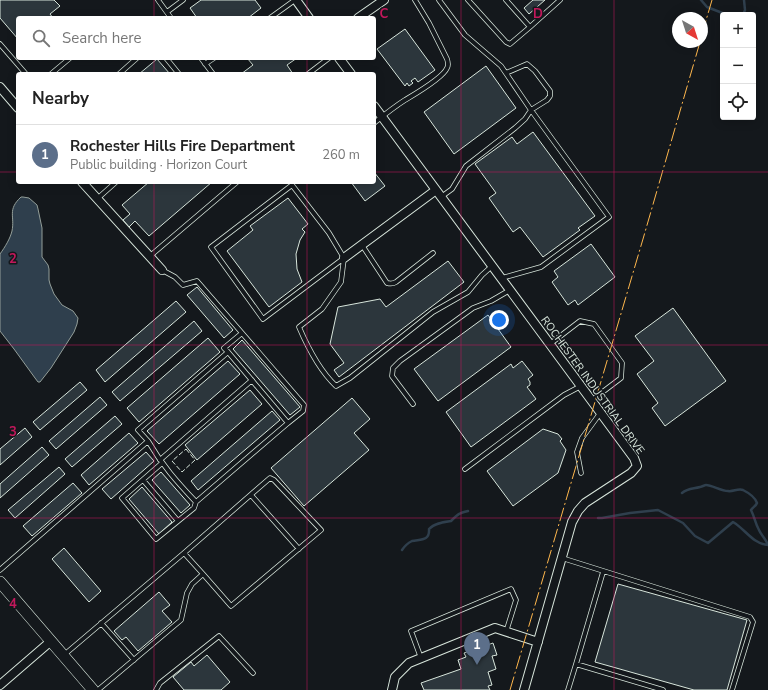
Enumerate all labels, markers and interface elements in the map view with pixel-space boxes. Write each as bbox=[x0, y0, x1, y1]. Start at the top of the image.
text: C bbox=[380, 5, 389, 23]
text: D bbox=[533, 5, 543, 23]
north arrow bbox=[672, 12, 708, 48]
map controls bbox=[720, 12, 756, 120]
button: + bbox=[720, 12, 756, 48]
search box bbox=[16, 16, 376, 60]
icon: search bbox=[30, 27, 52, 49]
text: Search here bbox=[62, 28, 142, 48]
button: − bbox=[720, 48, 756, 84]
button: locate bbox=[720, 84, 756, 120]
text: Nearby bbox=[32, 87, 89, 110]
text: Rochester Hills Fire Department bbox=[70, 136, 295, 156]
text: 1 bbox=[41, 146, 49, 164]
text: 260 m bbox=[322, 146, 360, 164]
text: Public building · Horizon Court bbox=[70, 156, 247, 174]
text: 2 bbox=[9, 250, 17, 268]
your location bbox=[489, 310, 509, 330]
street label: ROCHESTER INDUSTRIAL DRIVE bbox=[537, 313, 648, 457]
text: 3 bbox=[9, 423, 17, 441]
text: 4 bbox=[9, 595, 17, 613]
pin: 1 bbox=[464, 632, 490, 665]

